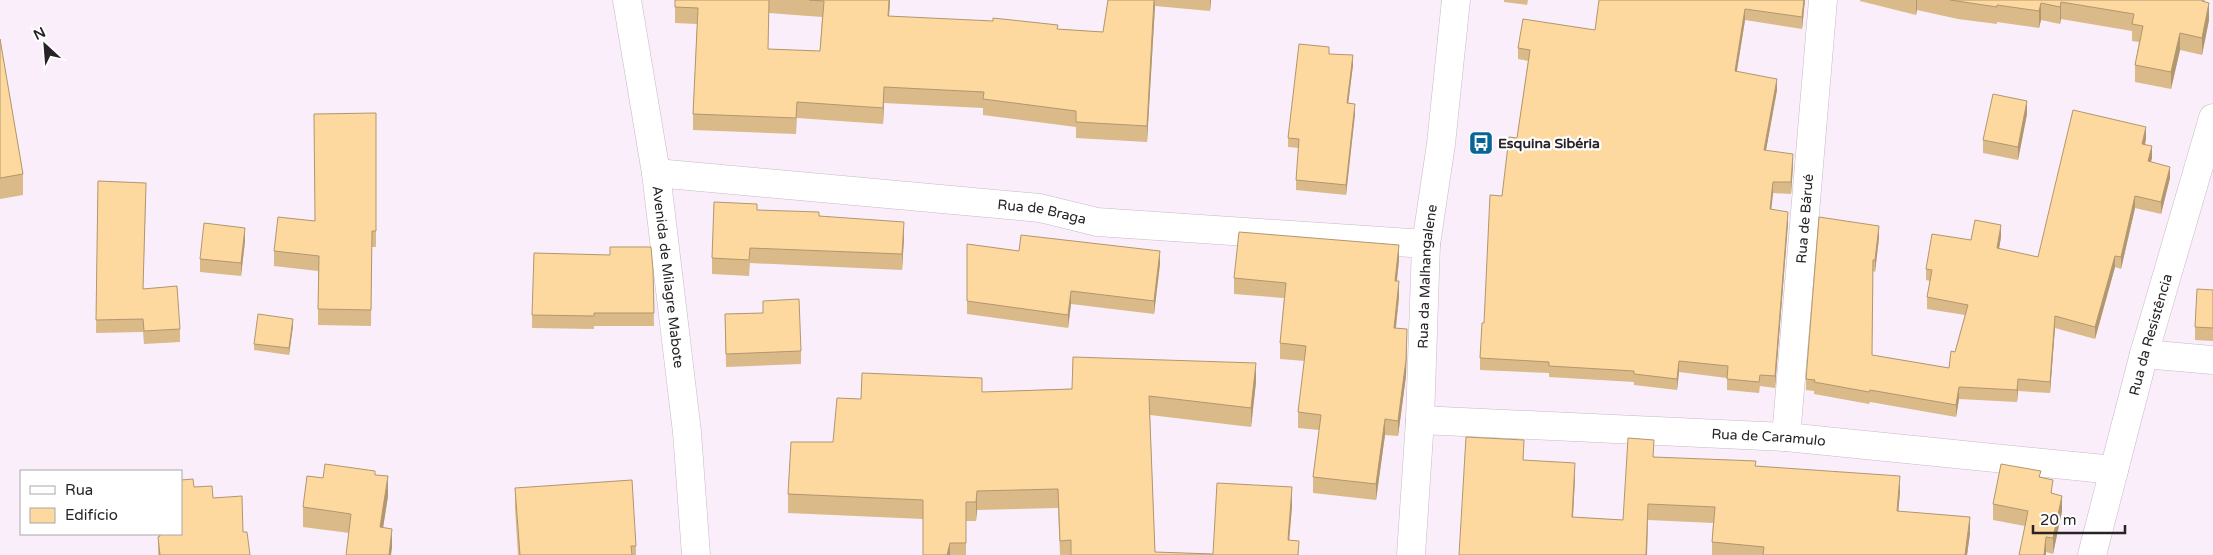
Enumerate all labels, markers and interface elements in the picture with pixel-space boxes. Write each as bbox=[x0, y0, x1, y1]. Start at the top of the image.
north arrow bbox=[20, 20, 70, 70]
text: N bbox=[31, 24, 48, 44]
bus stop icon: Esquina Sibéria bbox=[1468, 130, 1494, 156]
place label: Esquina Sibéria bbox=[1498, 135, 1600, 152]
street label: Rua de Bárué bbox=[1793, 173, 1817, 264]
street label: Avenida de Milagre Mabote bbox=[649, 185, 687, 369]
street label: Rua de Braga bbox=[997, 196, 1088, 228]
street label: Rua da Malhangalene bbox=[1414, 203, 1441, 349]
street label: Rua da Resistência bbox=[2126, 272, 2176, 397]
street label: Rua de Caramulo bbox=[1711, 426, 1827, 450]
legend bbox=[20, 470, 182, 535]
text: Rua bbox=[65, 481, 93, 499]
scale bar bbox=[2033, 502, 2126, 534]
text: Edifício bbox=[65, 506, 118, 524]
text: 20 m bbox=[2040, 511, 2077, 529]

